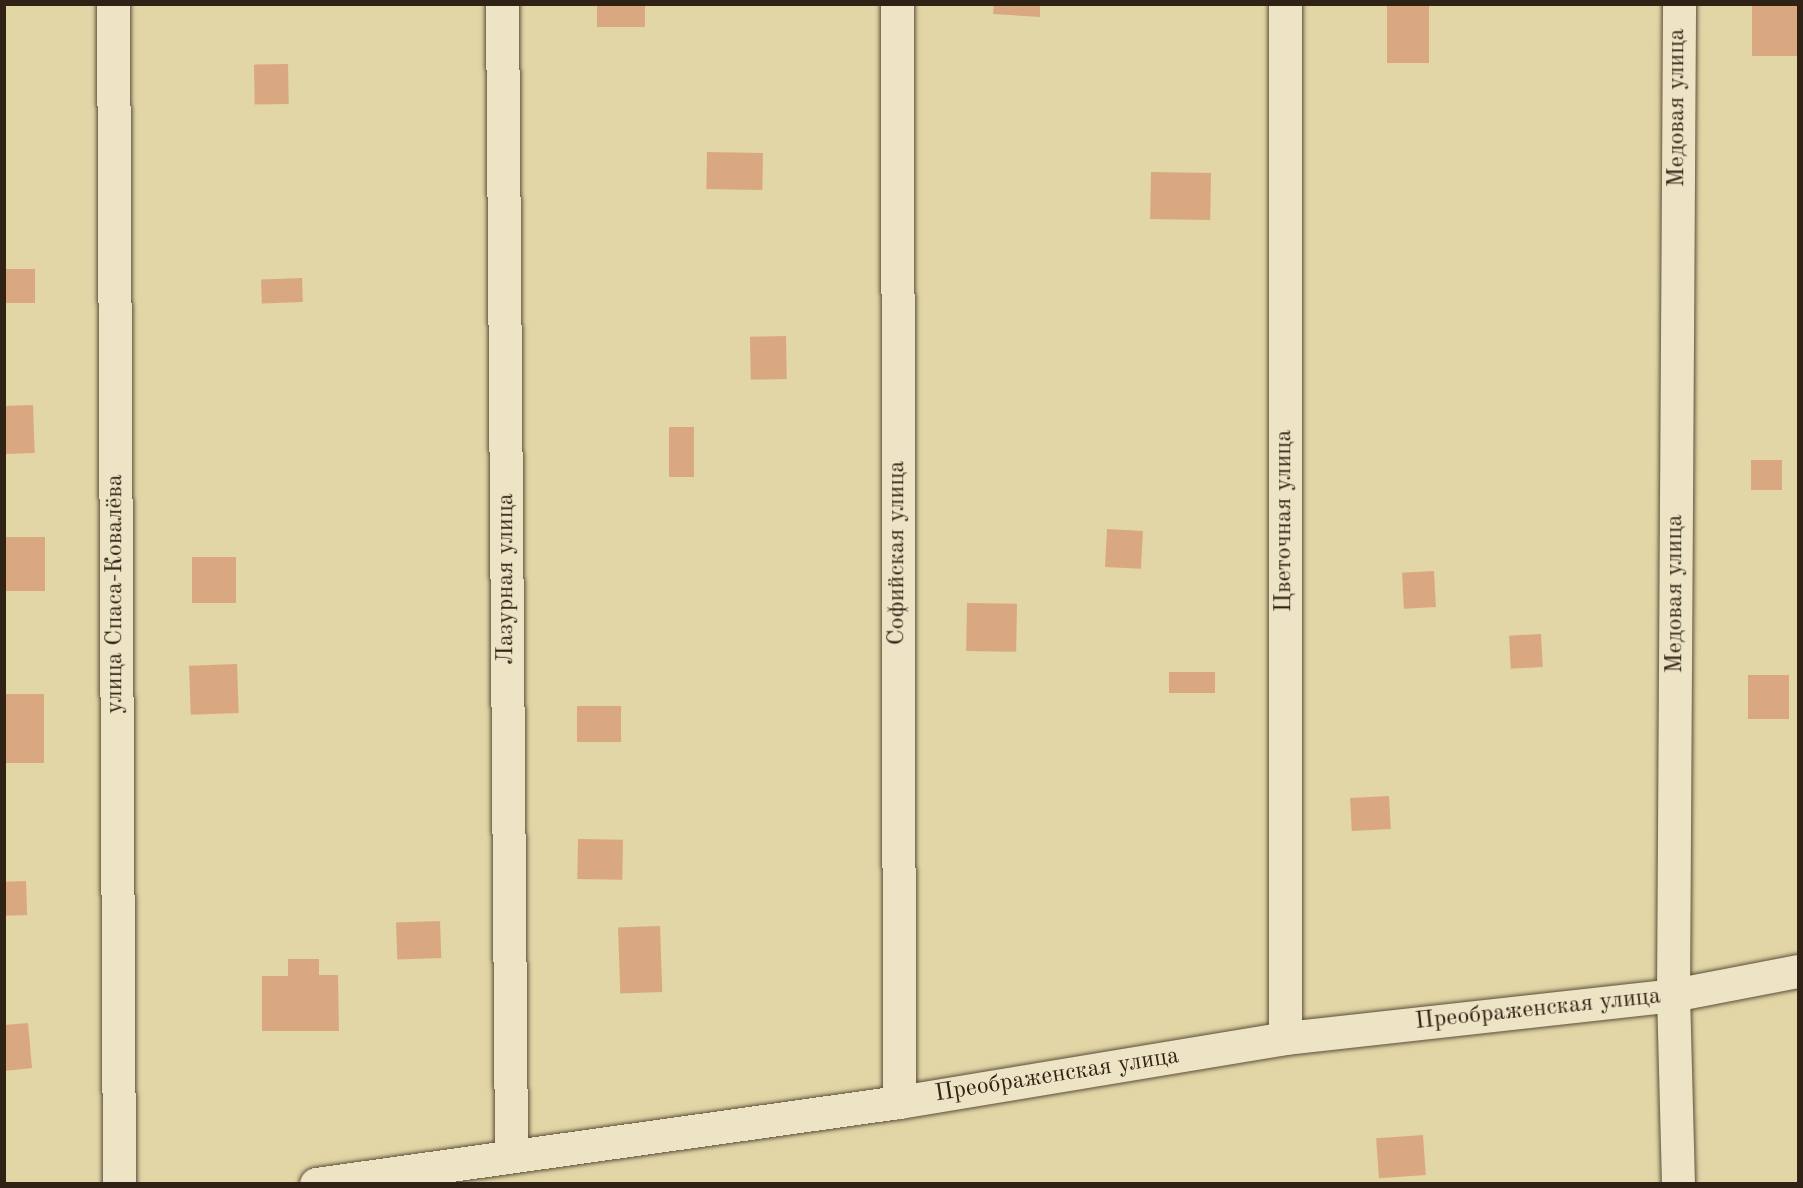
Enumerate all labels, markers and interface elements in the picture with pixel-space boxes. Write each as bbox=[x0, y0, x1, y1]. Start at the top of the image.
street label: Медовая улица bbox=[1664, 29, 1692, 187]
street label: Цветочная улица bbox=[1271, 430, 1299, 612]
street label: Софийская улица bbox=[884, 461, 912, 645]
street label: улица Спаса-Ковалёва bbox=[102, 474, 130, 714]
street label: Лазурная улица bbox=[493, 493, 521, 665]
street label: Медовая улица bbox=[1662, 515, 1690, 673]
street label: Преображенская улица bbox=[1414, 983, 1662, 1037]
street label: Преображенская улица bbox=[933, 1042, 1181, 1110]

